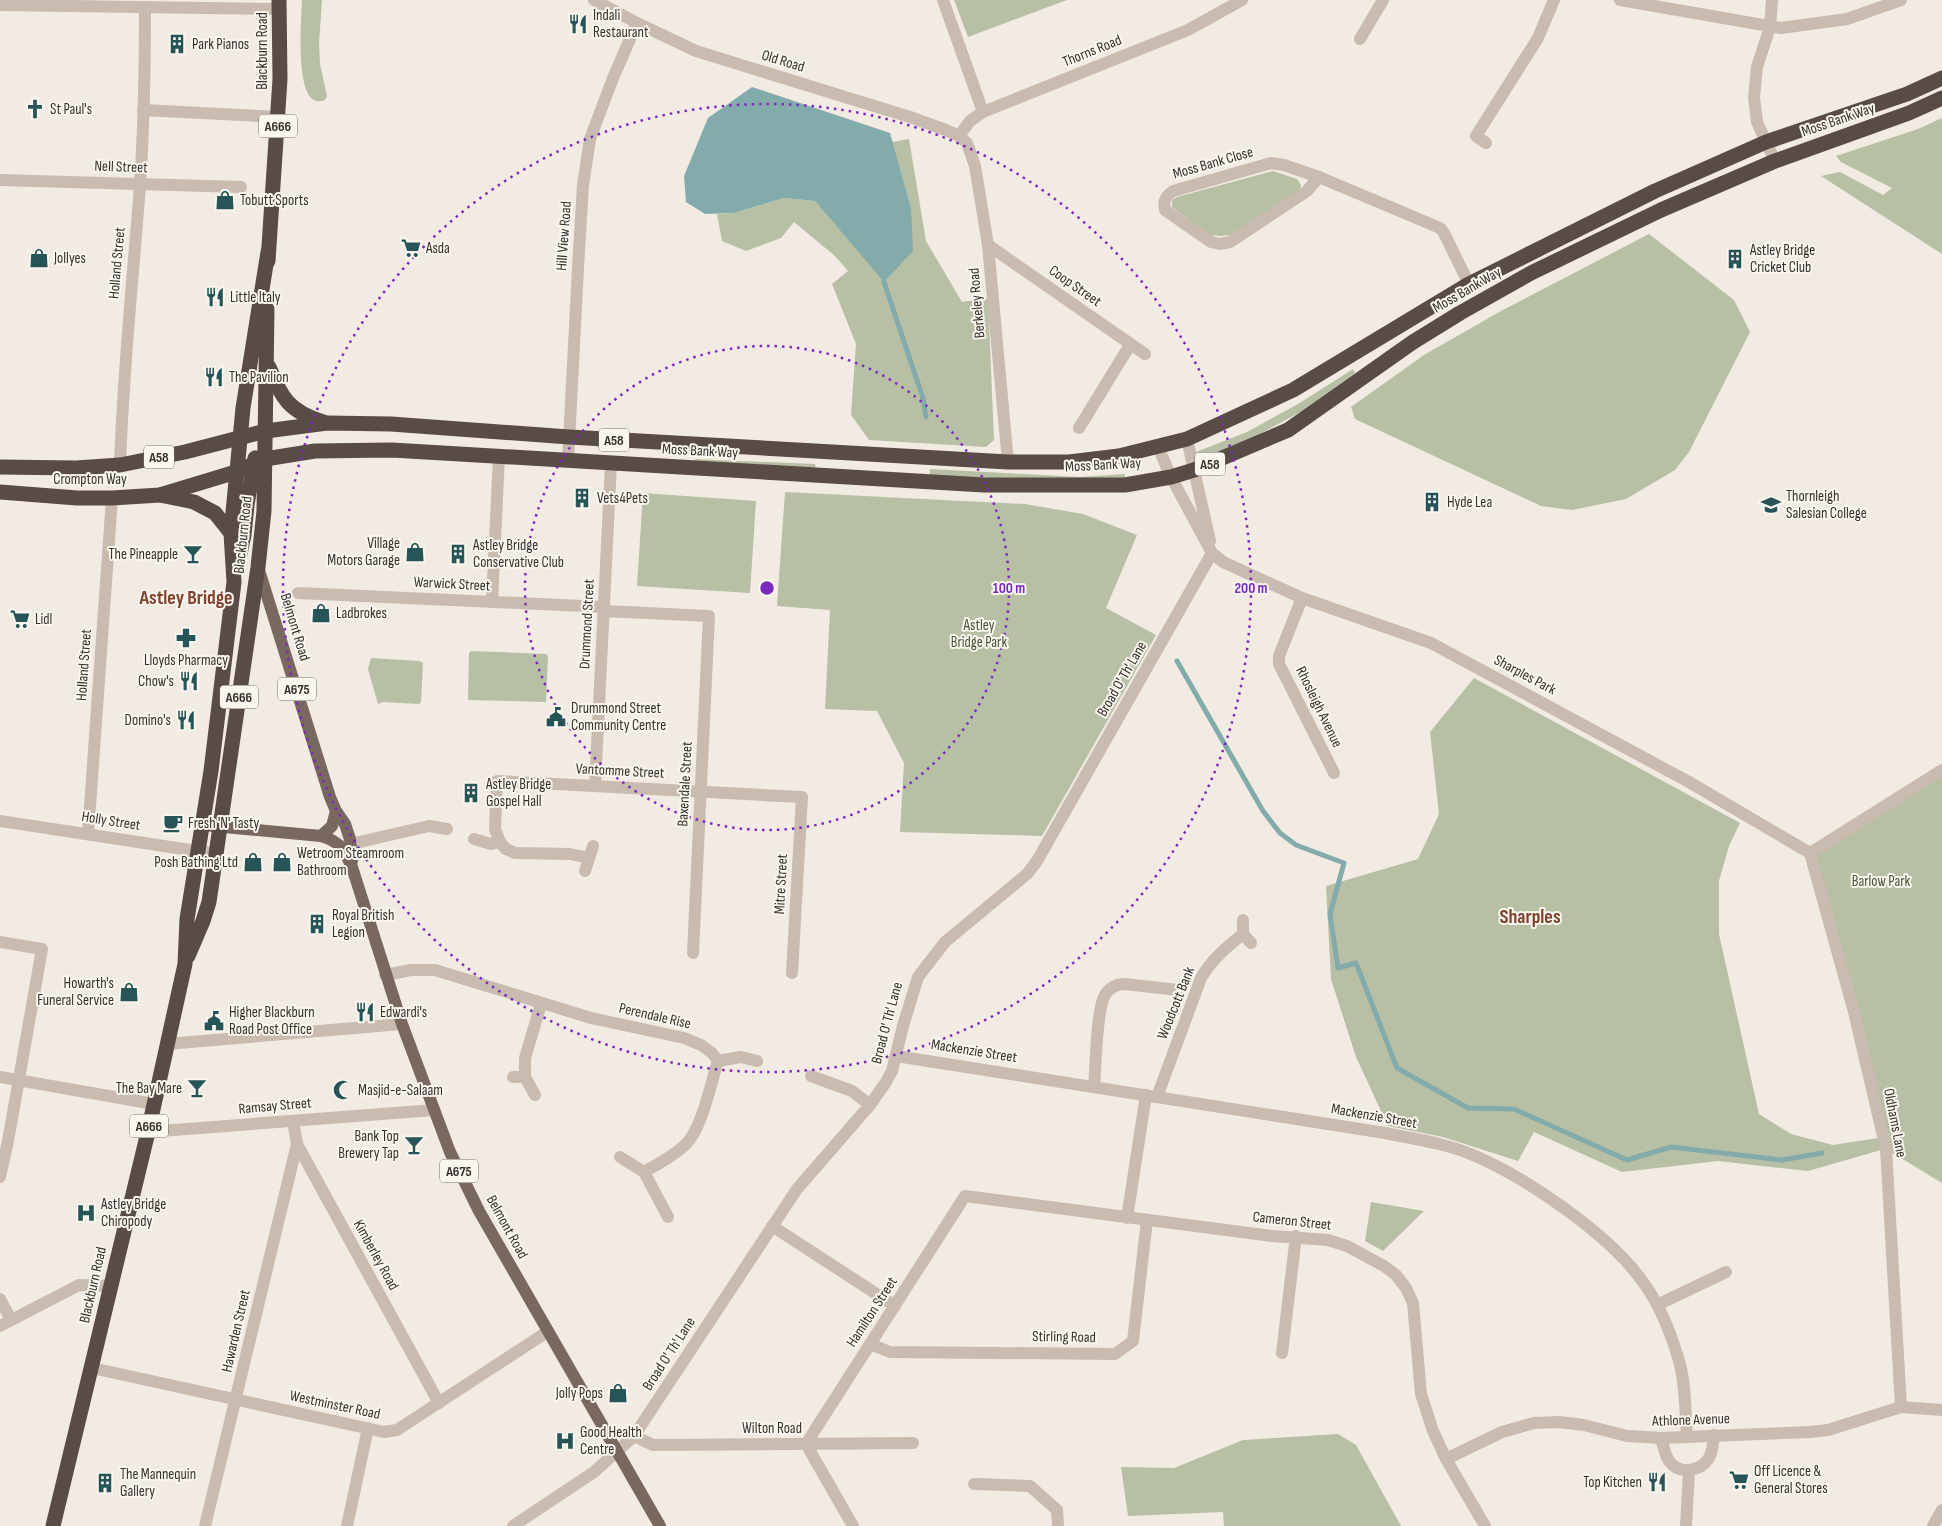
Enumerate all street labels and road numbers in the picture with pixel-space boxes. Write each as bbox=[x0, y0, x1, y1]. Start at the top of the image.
street label: Blackburn Road bbox=[253, 12, 272, 90]
street label: Thorns Road bbox=[1060, 31, 1124, 71]
street label: Old Road bbox=[759, 46, 807, 76]
street label: Moss Bank Way bbox=[1799, 99, 1877, 141]
road number: A666 bbox=[259, 114, 297, 138]
street label: Moss Bank Close bbox=[1171, 142, 1255, 184]
street label: Nell Street bbox=[94, 157, 148, 177]
street label: Hill View Road bbox=[552, 201, 576, 271]
street label: Holland Street bbox=[104, 226, 130, 300]
street label: Coop Street bbox=[1045, 261, 1105, 311]
street label: Moss Bank Way bbox=[1429, 263, 1505, 317]
street label: Berkeley Road bbox=[964, 267, 990, 339]
road number: A58 bbox=[599, 428, 629, 452]
street label: Moss Bank Way bbox=[662, 440, 739, 462]
road number: A58 bbox=[144, 446, 174, 468]
road number: A58 bbox=[1195, 452, 1225, 476]
street label: Moss Bank Way bbox=[1065, 454, 1142, 476]
street label: Crompton Way bbox=[53, 470, 127, 489]
street label: Blackburn Road bbox=[229, 495, 257, 575]
street label: Warwick Street bbox=[413, 573, 491, 596]
street label: Drummond Street bbox=[575, 578, 599, 670]
street label: Belmont Road bbox=[276, 591, 314, 663]
street label: Holland Street bbox=[72, 628, 96, 702]
street label: Broad O' Th' Lane bbox=[1093, 638, 1151, 720]
street label: Sharples Park bbox=[1491, 651, 1560, 699]
street label: Rhosleigh Avenue bbox=[1291, 663, 1347, 751]
road number: A675 bbox=[278, 678, 316, 701]
road number: A666 bbox=[220, 686, 258, 709]
street label: Baxendale Street bbox=[673, 741, 697, 827]
street label: Vantomme Street bbox=[575, 759, 665, 783]
street label: Holly Street bbox=[80, 807, 142, 835]
street label: Mitre Street bbox=[770, 853, 792, 915]
street label: Woodcott Bank bbox=[1153, 964, 1199, 1042]
street label: Broad O' Th' Lane bbox=[867, 980, 907, 1066]
street label: Perendale Rise bbox=[617, 999, 693, 1033]
street label: Mackenzie Street bbox=[930, 1035, 1019, 1067]
street label: Oldhams Lane bbox=[1879, 1087, 1911, 1159]
street label: Ramsay Street bbox=[238, 1093, 313, 1119]
street label: Mackenzie Street bbox=[1330, 1099, 1419, 1133]
road number: A666 bbox=[130, 1114, 168, 1138]
road number: A675 bbox=[440, 1160, 478, 1182]
street label: Belmont Road bbox=[482, 1192, 532, 1262]
street label: Cameron Street bbox=[1252, 1207, 1333, 1235]
street label: Kimberley Road bbox=[349, 1216, 403, 1294]
street label: Blackburn Road bbox=[75, 1245, 111, 1325]
street label: Hamilton Street bbox=[842, 1273, 902, 1351]
street label: Hawarden Street bbox=[217, 1287, 255, 1374]
street label: Broad O' Th' Lane bbox=[638, 1314, 700, 1394]
street label: Stirling Road bbox=[1032, 1327, 1096, 1347]
street label: Westminster Road bbox=[288, 1386, 382, 1424]
street label: Athlone Avenue bbox=[1651, 1409, 1730, 1431]
street label: Wilton Road bbox=[742, 1419, 802, 1438]

